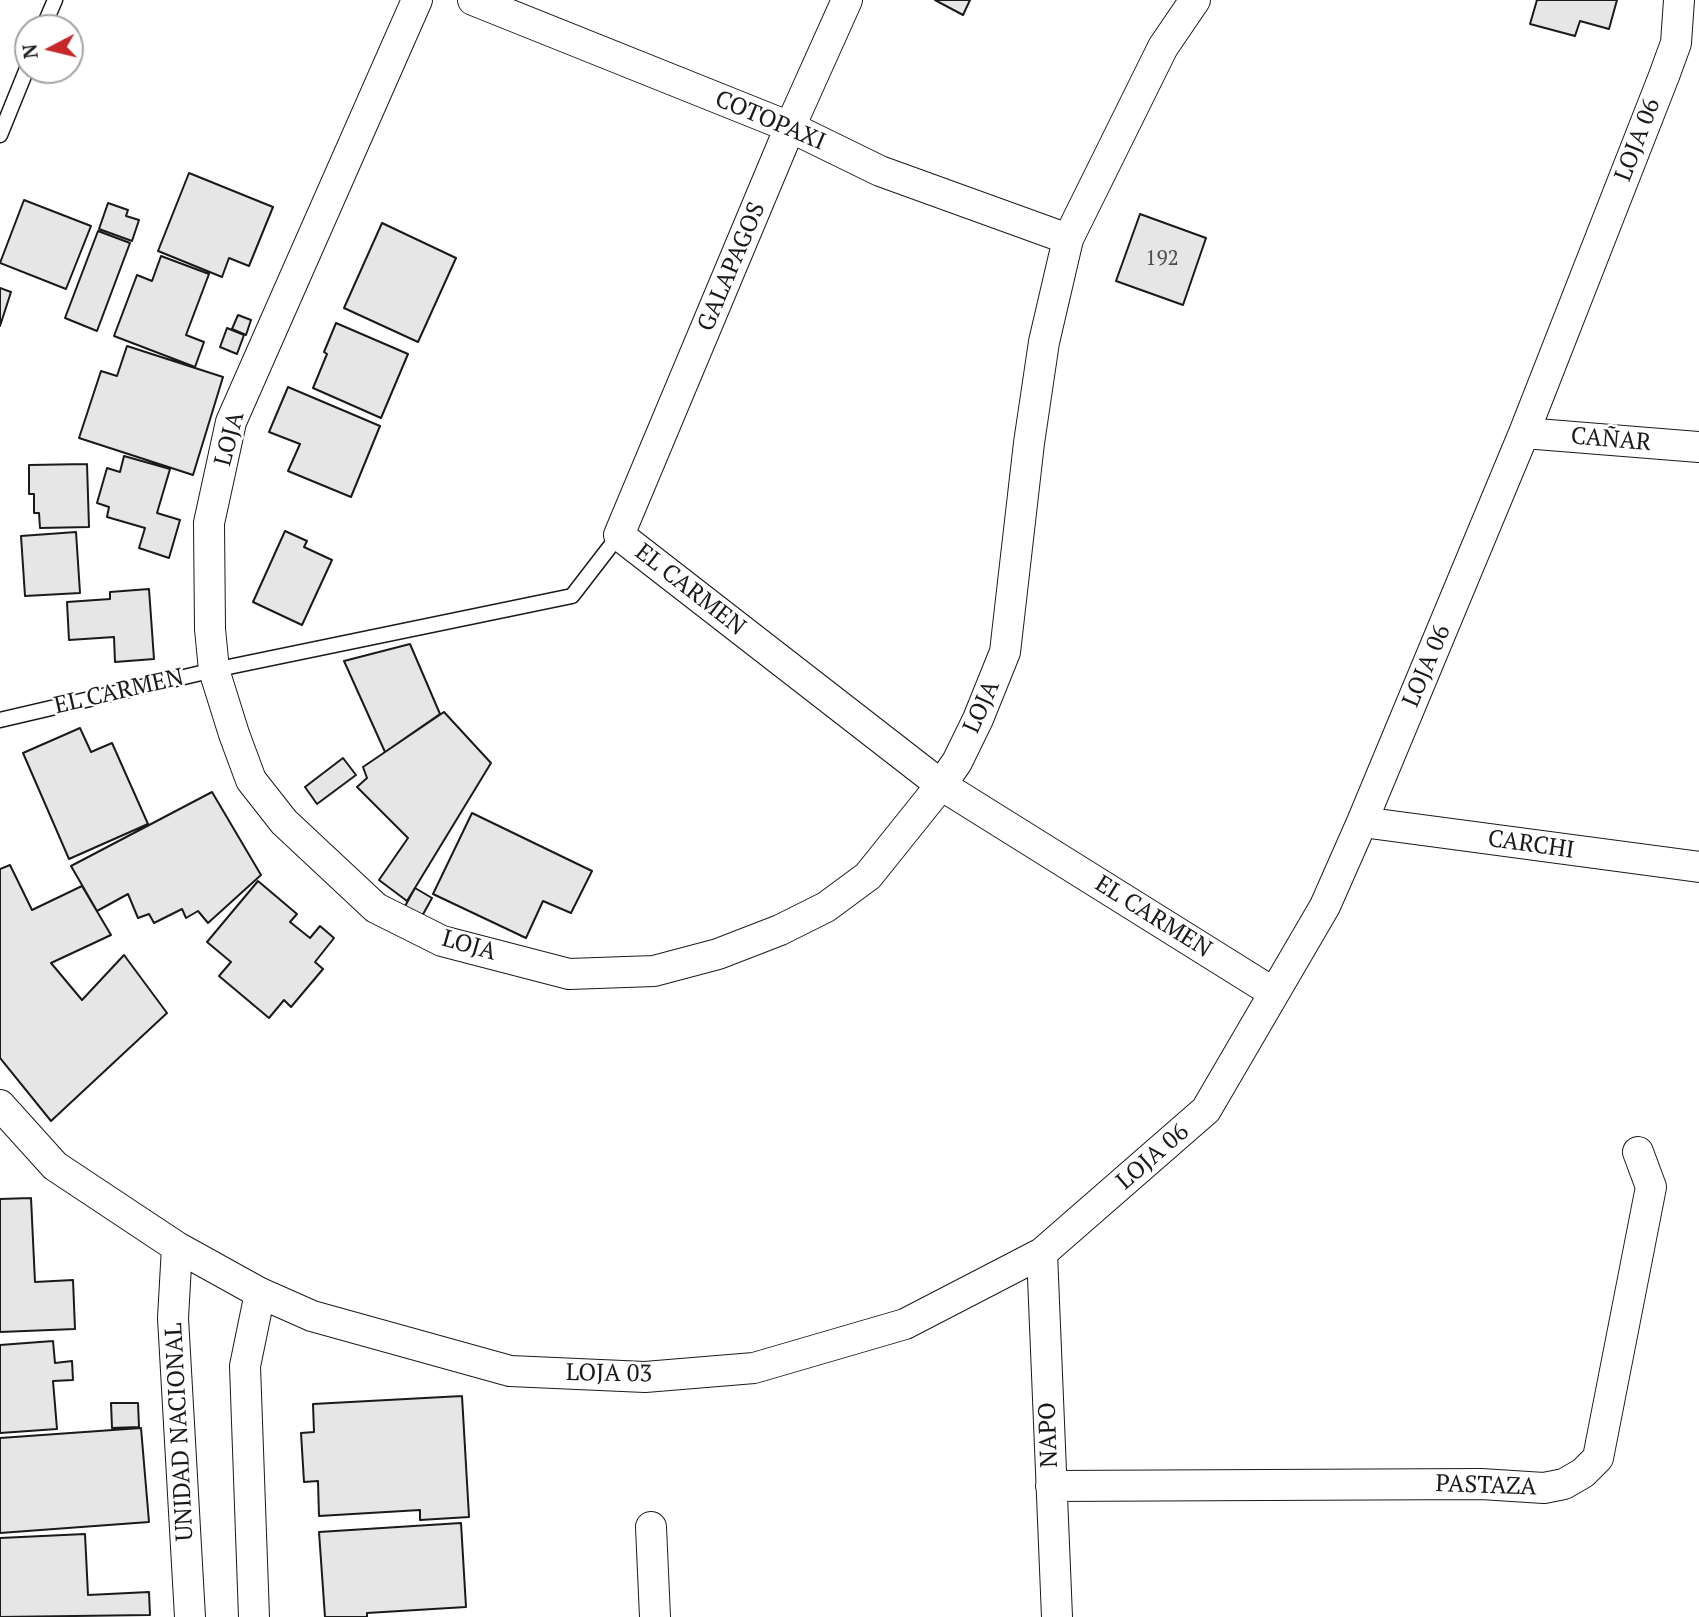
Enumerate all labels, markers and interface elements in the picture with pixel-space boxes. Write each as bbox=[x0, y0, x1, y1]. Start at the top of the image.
north arrow bbox=[14, 14, 84, 84]
text: N bbox=[16, 43, 43, 60]
street label: COTOPAXI bbox=[711, 85, 829, 157]
street label: LOJA 06 bbox=[1609, 95, 1667, 185]
street label: GALAPAGOS bbox=[692, 198, 772, 336]
house number: 192 bbox=[1145, 246, 1179, 272]
street label: LOJA bbox=[209, 409, 251, 469]
street label: CAÑAR bbox=[1570, 422, 1652, 458]
street label: EL CARMEN bbox=[629, 538, 751, 642]
street label: LOJA 06 bbox=[1397, 621, 1457, 711]
street label: EL CARMEN bbox=[52, 663, 186, 721]
street label: LOJA bbox=[958, 676, 1006, 738]
street label: CARCHI bbox=[1486, 825, 1576, 865]
street label: EL CARMEN bbox=[1089, 870, 1217, 964]
street label: LOJA bbox=[439, 925, 499, 967]
street label: LOJA 06 bbox=[1111, 1118, 1195, 1196]
street label: UNIDAD NACIONAL bbox=[160, 1322, 200, 1542]
street label: LOJA 03 bbox=[566, 1359, 652, 1389]
street label: NAPO bbox=[1033, 1402, 1065, 1468]
street label: PASTAZA bbox=[1435, 1470, 1537, 1502]

